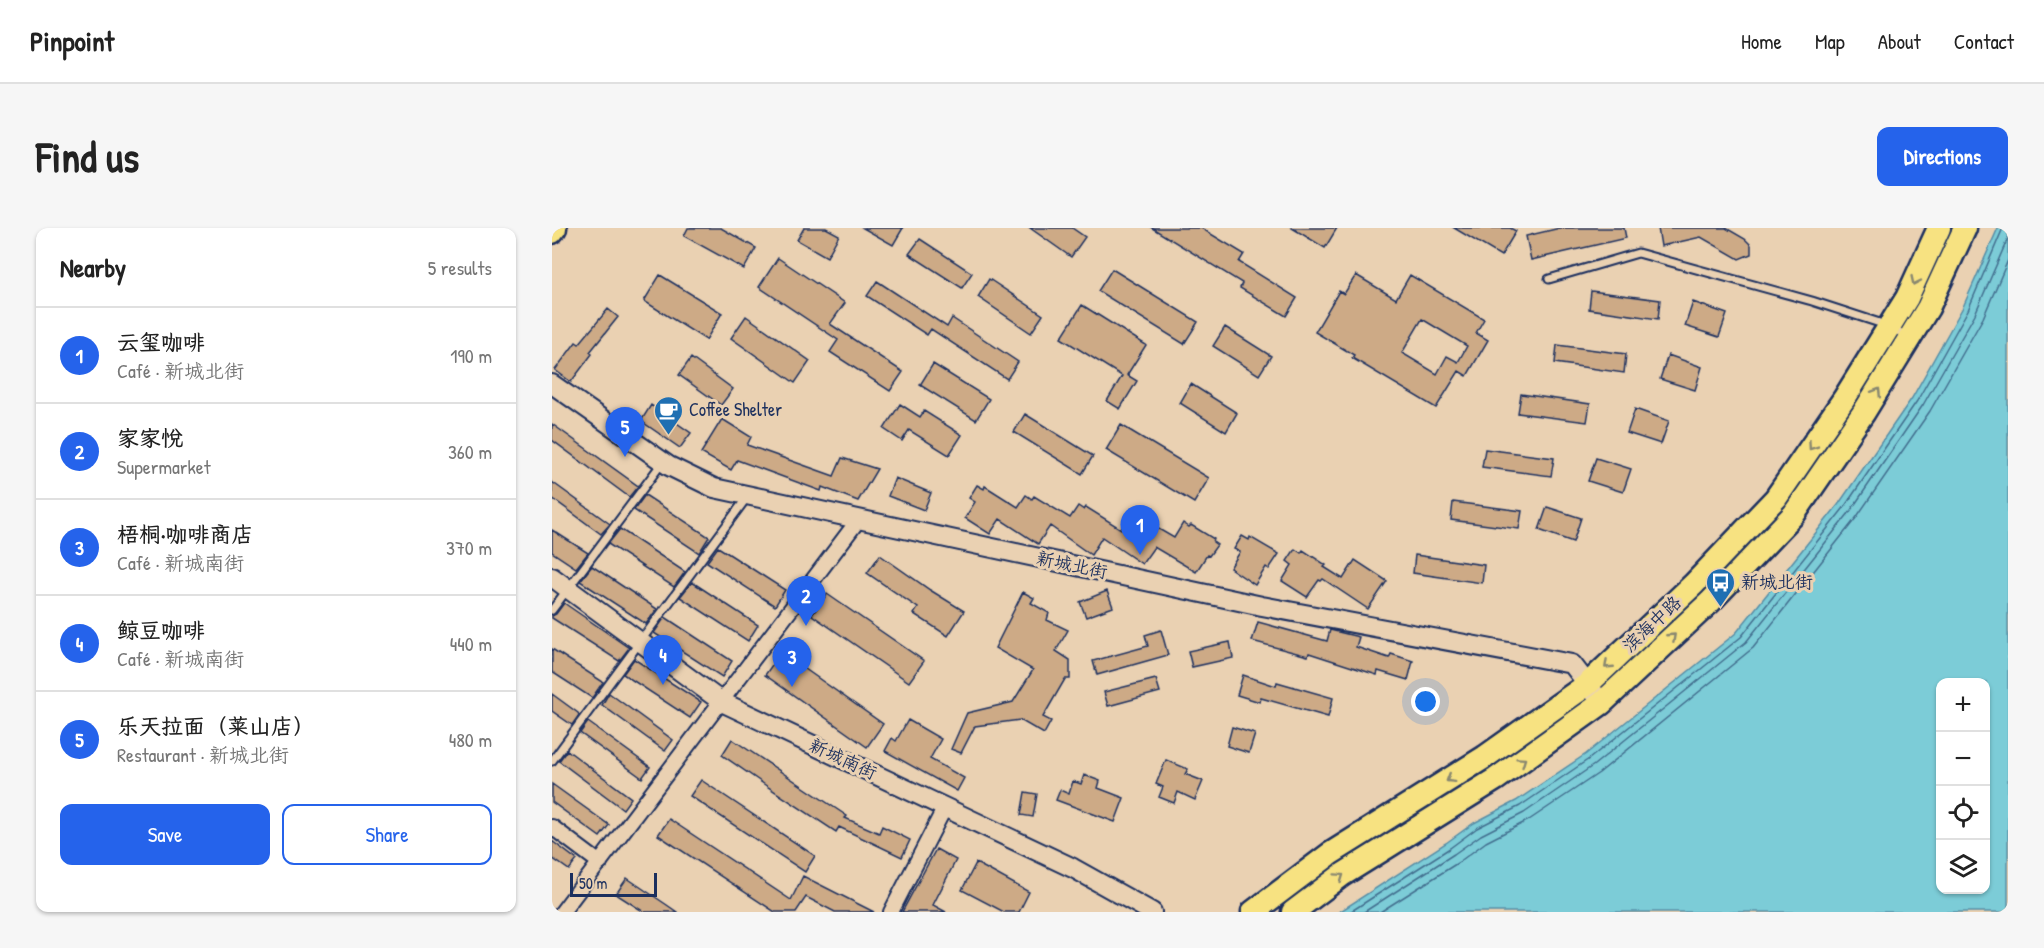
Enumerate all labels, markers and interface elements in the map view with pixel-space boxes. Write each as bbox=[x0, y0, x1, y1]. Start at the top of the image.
text: Pinpoint bbox=[30, 22, 114, 60]
text: Home bbox=[1741, 27, 1782, 56]
text: Map bbox=[1815, 27, 1845, 56]
text: About bbox=[1878, 27, 1921, 56]
text: Contact bbox=[1954, 27, 2014, 56]
button: Directions bbox=[1877, 127, 2008, 186]
text: Find us bbox=[36, 128, 139, 185]
text: Nearby bbox=[60, 250, 126, 285]
text: 5 results bbox=[428, 254, 492, 281]
one-way arrow bbox=[1910, 275, 1922, 286]
text: 云玺咖啡 bbox=[117, 327, 205, 357]
text: 1 bbox=[76, 342, 83, 369]
text: 190 m bbox=[450, 342, 492, 369]
text: Café · 新城北街 bbox=[117, 357, 244, 384]
one-way arrow bbox=[1869, 388, 1881, 398]
cafe icon: Coffee Shelter bbox=[652, 394, 684, 436]
place label: Coffee Shelter bbox=[689, 397, 782, 422]
pin: 5 bbox=[606, 408, 644, 457]
text: 家家悦 bbox=[117, 423, 183, 453]
text: 2 bbox=[75, 438, 84, 465]
text: 360 m bbox=[448, 438, 492, 465]
one-way arrow bbox=[1808, 440, 1819, 451]
text: Supermarket bbox=[117, 453, 211, 480]
pin: 1 bbox=[1120, 506, 1160, 555]
text: 梧桐·咖啡商店 bbox=[117, 519, 253, 549]
text: 3 bbox=[75, 534, 84, 561]
text: 370 m bbox=[446, 534, 492, 561]
street label: 新城北街 bbox=[1034, 545, 1110, 584]
text: Café · 新城南街 bbox=[117, 549, 244, 576]
bus stop icon: 新城北街 bbox=[1704, 566, 1736, 608]
place label: 新城北街 bbox=[1741, 569, 1813, 594]
pin: 2 bbox=[786, 576, 826, 626]
street label: 滨海中路 bbox=[1617, 590, 1687, 657]
text: 鲸豆咖啡 bbox=[117, 615, 205, 645]
text: 4 bbox=[76, 630, 83, 657]
text: 440 m bbox=[450, 630, 492, 657]
one-way arrow bbox=[1665, 633, 1676, 644]
pin: 4 bbox=[644, 636, 682, 685]
pin: 3 bbox=[772, 638, 812, 687]
text: Café · 新城南街 bbox=[117, 645, 244, 672]
one-way arrow bbox=[1604, 658, 1615, 669]
map controls bbox=[1936, 678, 1990, 894]
button: + bbox=[1936, 678, 1990, 732]
your location bbox=[1411, 687, 1440, 716]
text: 乐天拉面（莱山店） bbox=[117, 711, 315, 741]
text: 5 bbox=[75, 726, 84, 753]
text: 480 m bbox=[449, 726, 492, 753]
street label: 新城南街 bbox=[805, 732, 881, 785]
button: − bbox=[1936, 732, 1990, 786]
text: Restaurant · 新城北街 bbox=[117, 741, 289, 768]
one-way arrow bbox=[1515, 757, 1526, 768]
one-way arrow bbox=[1446, 772, 1456, 784]
button: locate bbox=[1936, 786, 1990, 840]
button: Save bbox=[60, 804, 270, 865]
button: Share bbox=[282, 804, 492, 865]
button: layers bbox=[1936, 840, 1990, 894]
scale bar bbox=[570, 870, 657, 898]
text: 50 m bbox=[579, 872, 608, 894]
one-way arrow bbox=[1333, 873, 1344, 884]

